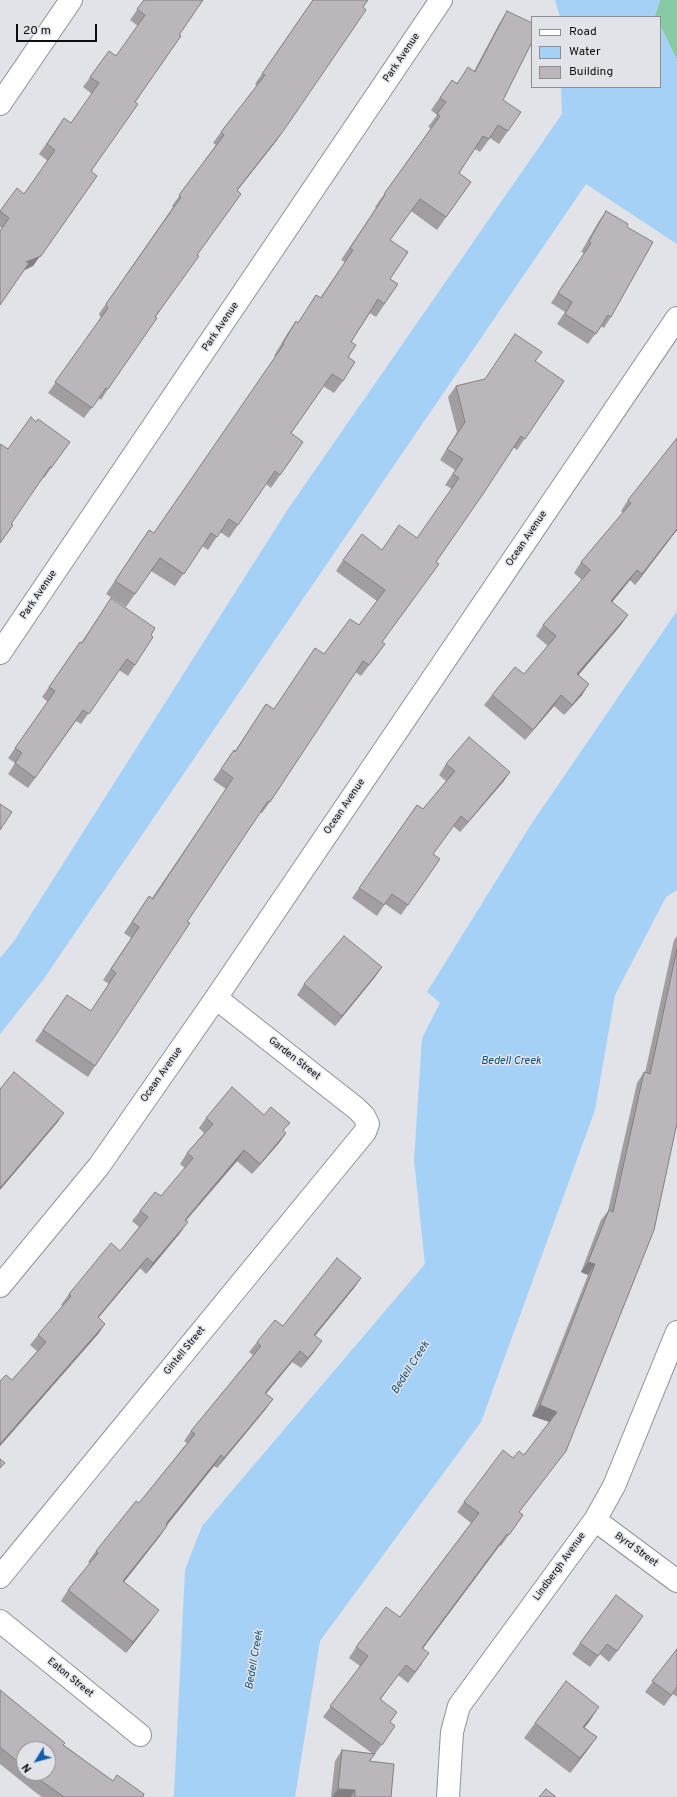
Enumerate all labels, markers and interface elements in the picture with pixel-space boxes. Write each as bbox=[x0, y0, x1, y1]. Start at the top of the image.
scale bar bbox=[18, 16, 99, 42]
legend bbox=[531, 16, 661, 88]
text: 20 m bbox=[23, 23, 51, 39]
text: Road bbox=[569, 24, 597, 40]
street label: Park Avenue bbox=[381, 31, 423, 85]
text: Water bbox=[569, 44, 601, 60]
text: Building bbox=[569, 64, 613, 80]
street label: Park Avenue bbox=[200, 300, 242, 354]
street label: Ocean Avenue bbox=[504, 509, 550, 569]
street label: Park Avenue bbox=[18, 568, 60, 622]
street label: Ocean Avenue bbox=[322, 777, 368, 837]
street label: Garden Street bbox=[266, 1035, 322, 1083]
street label: Ocean Avenue bbox=[139, 1045, 185, 1105]
water label: Bedell Creek bbox=[481, 1055, 541, 1069]
street label: Gintell Street bbox=[162, 1324, 208, 1378]
water label: Bedell Creek bbox=[389, 1339, 433, 1397]
street label: Byrd Street bbox=[612, 1530, 660, 1570]
street label: Lindbergh Avenue bbox=[531, 1531, 589, 1603]
water label: Bedell Creek bbox=[243, 1629, 267, 1691]
street label: Eaton Street bbox=[45, 1656, 95, 1700]
north arrow bbox=[16, 1741, 56, 1781]
text: N bbox=[19, 1760, 35, 1775]

